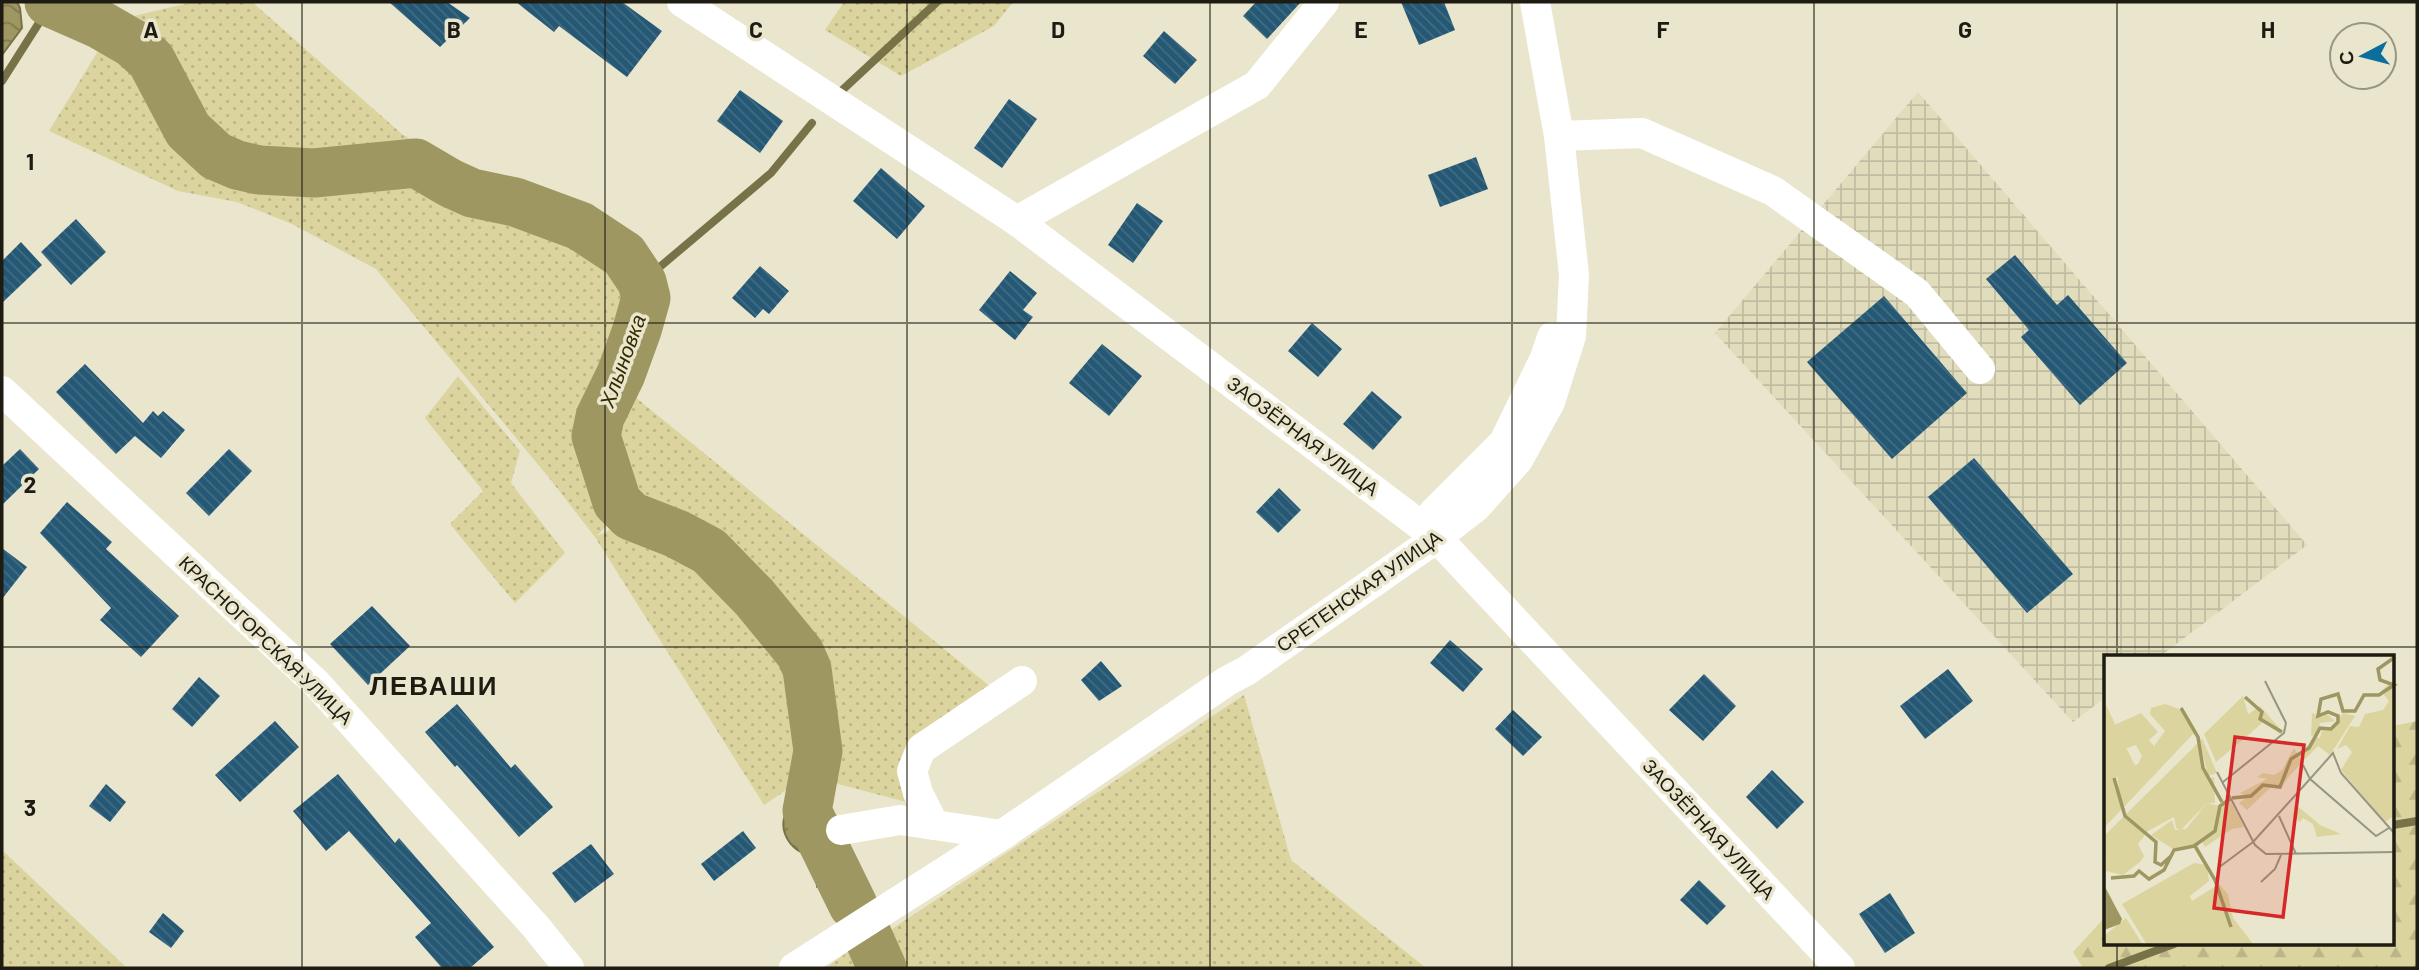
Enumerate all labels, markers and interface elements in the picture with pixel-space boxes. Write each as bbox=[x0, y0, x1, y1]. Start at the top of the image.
text: A bbox=[143, 15, 159, 43]
text: B bbox=[447, 15, 461, 43]
text: C bbox=[749, 15, 763, 43]
text: D bbox=[1051, 15, 1065, 43]
text: E bbox=[1354, 15, 1368, 43]
text: F bbox=[1657, 15, 1670, 43]
text: G bbox=[1958, 15, 1972, 43]
text: H bbox=[2261, 15, 2275, 43]
north arrow bbox=[2328, 21, 2398, 91]
text: С bbox=[2333, 50, 2358, 66]
text: 1 bbox=[26, 147, 34, 175]
water label: Хлыновка bbox=[593, 311, 650, 411]
street label: ЗАОЗЁРНАЯ УЛИЦА bbox=[1223, 371, 1384, 500]
text: 2 bbox=[24, 470, 36, 498]
street label: СРЕТЕНСКАЯ УЛИЦА bbox=[1272, 525, 1446, 656]
street label: КРАСНОГОРСКАЯ УЛИЦА bbox=[175, 551, 358, 729]
inset map bbox=[2104, 655, 2394, 946]
district label: ЛЕВАШИ bbox=[370, 669, 498, 700]
street label: ЗАОЗЁРНАЯ УЛИЦА bbox=[1638, 754, 1781, 904]
text: 3 bbox=[24, 793, 36, 821]

